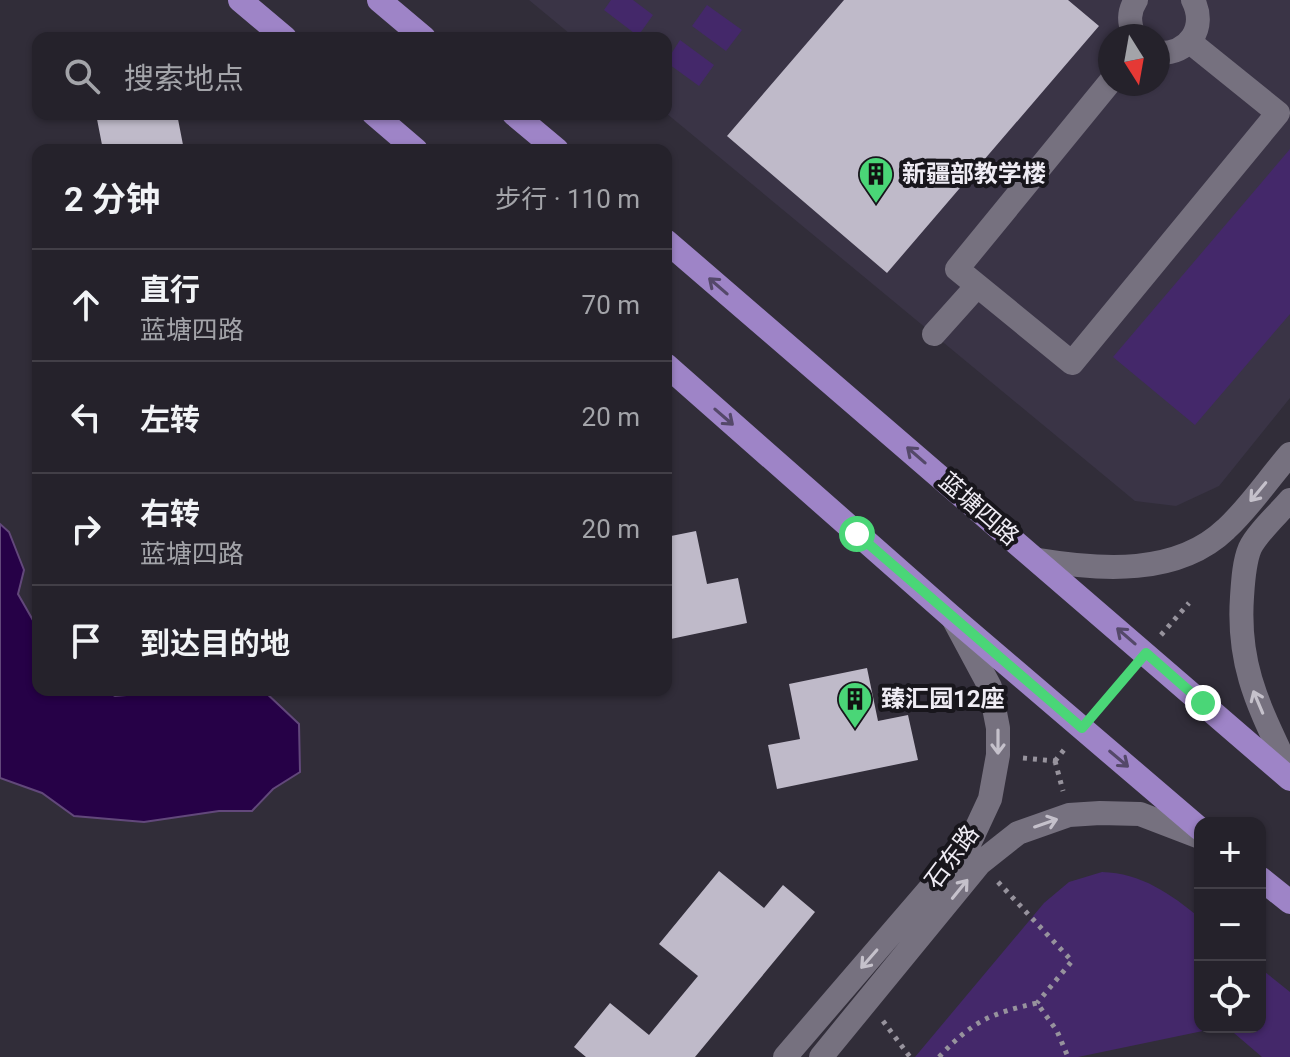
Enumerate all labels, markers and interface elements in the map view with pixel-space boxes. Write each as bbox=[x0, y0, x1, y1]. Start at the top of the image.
north arrow bbox=[1098, 24, 1170, 96]
search box bbox=[32, 32, 672, 120]
icon: search bbox=[60, 54, 104, 98]
text: 搜索地点 bbox=[124, 61, 244, 96]
building icon: 新疆部教学楼 bbox=[857, 155, 895, 205]
place label: 新疆部教学楼 bbox=[902, 160, 1046, 188]
text: 2 分钟 bbox=[64, 179, 160, 219]
text: 步行 · 110 m bbox=[495, 184, 640, 214]
text: 直行 bbox=[140, 272, 200, 307]
one-way arrow bbox=[708, 277, 729, 295]
icon: ahead bbox=[64, 283, 108, 327]
text: 70 m bbox=[582, 290, 640, 320]
text: 蓝塘四路 bbox=[140, 315, 244, 345]
icon: left bbox=[64, 395, 108, 439]
text: 左转 bbox=[140, 402, 200, 437]
text: 20 m bbox=[582, 402, 640, 432]
one-way arrow bbox=[714, 408, 734, 426]
one-way arrow bbox=[906, 446, 926, 464]
street label: 蓝塘四路 bbox=[934, 467, 1024, 551]
one-way arrow bbox=[1249, 481, 1267, 501]
text: 右转 bbox=[140, 496, 200, 531]
icon: right bbox=[64, 507, 108, 551]
text: 20 m bbox=[582, 514, 640, 544]
route start bbox=[839, 516, 875, 552]
text: 蓝塘四路 bbox=[140, 539, 244, 569]
icon: arrive bbox=[64, 619, 108, 663]
text: 到达目的地 bbox=[140, 626, 290, 661]
one-way arrow bbox=[1116, 627, 1137, 645]
building icon: 臻汇园12座 bbox=[836, 680, 874, 730]
place label: 臻汇园12座 bbox=[881, 685, 1005, 713]
route end bbox=[1185, 685, 1221, 721]
one-way arrow bbox=[1249, 690, 1264, 715]
one-way arrow bbox=[990, 728, 1006, 755]
one-way arrow bbox=[1108, 750, 1129, 768]
one-way arrow bbox=[1033, 815, 1058, 830]
map controls bbox=[1194, 817, 1266, 1033]
button: + bbox=[1194, 817, 1266, 889]
street label: 石东路 bbox=[919, 820, 985, 894]
one-way arrow bbox=[951, 879, 969, 899]
button: − bbox=[1194, 889, 1266, 961]
one-way arrow bbox=[860, 949, 878, 969]
button: locate bbox=[1194, 961, 1266, 1033]

